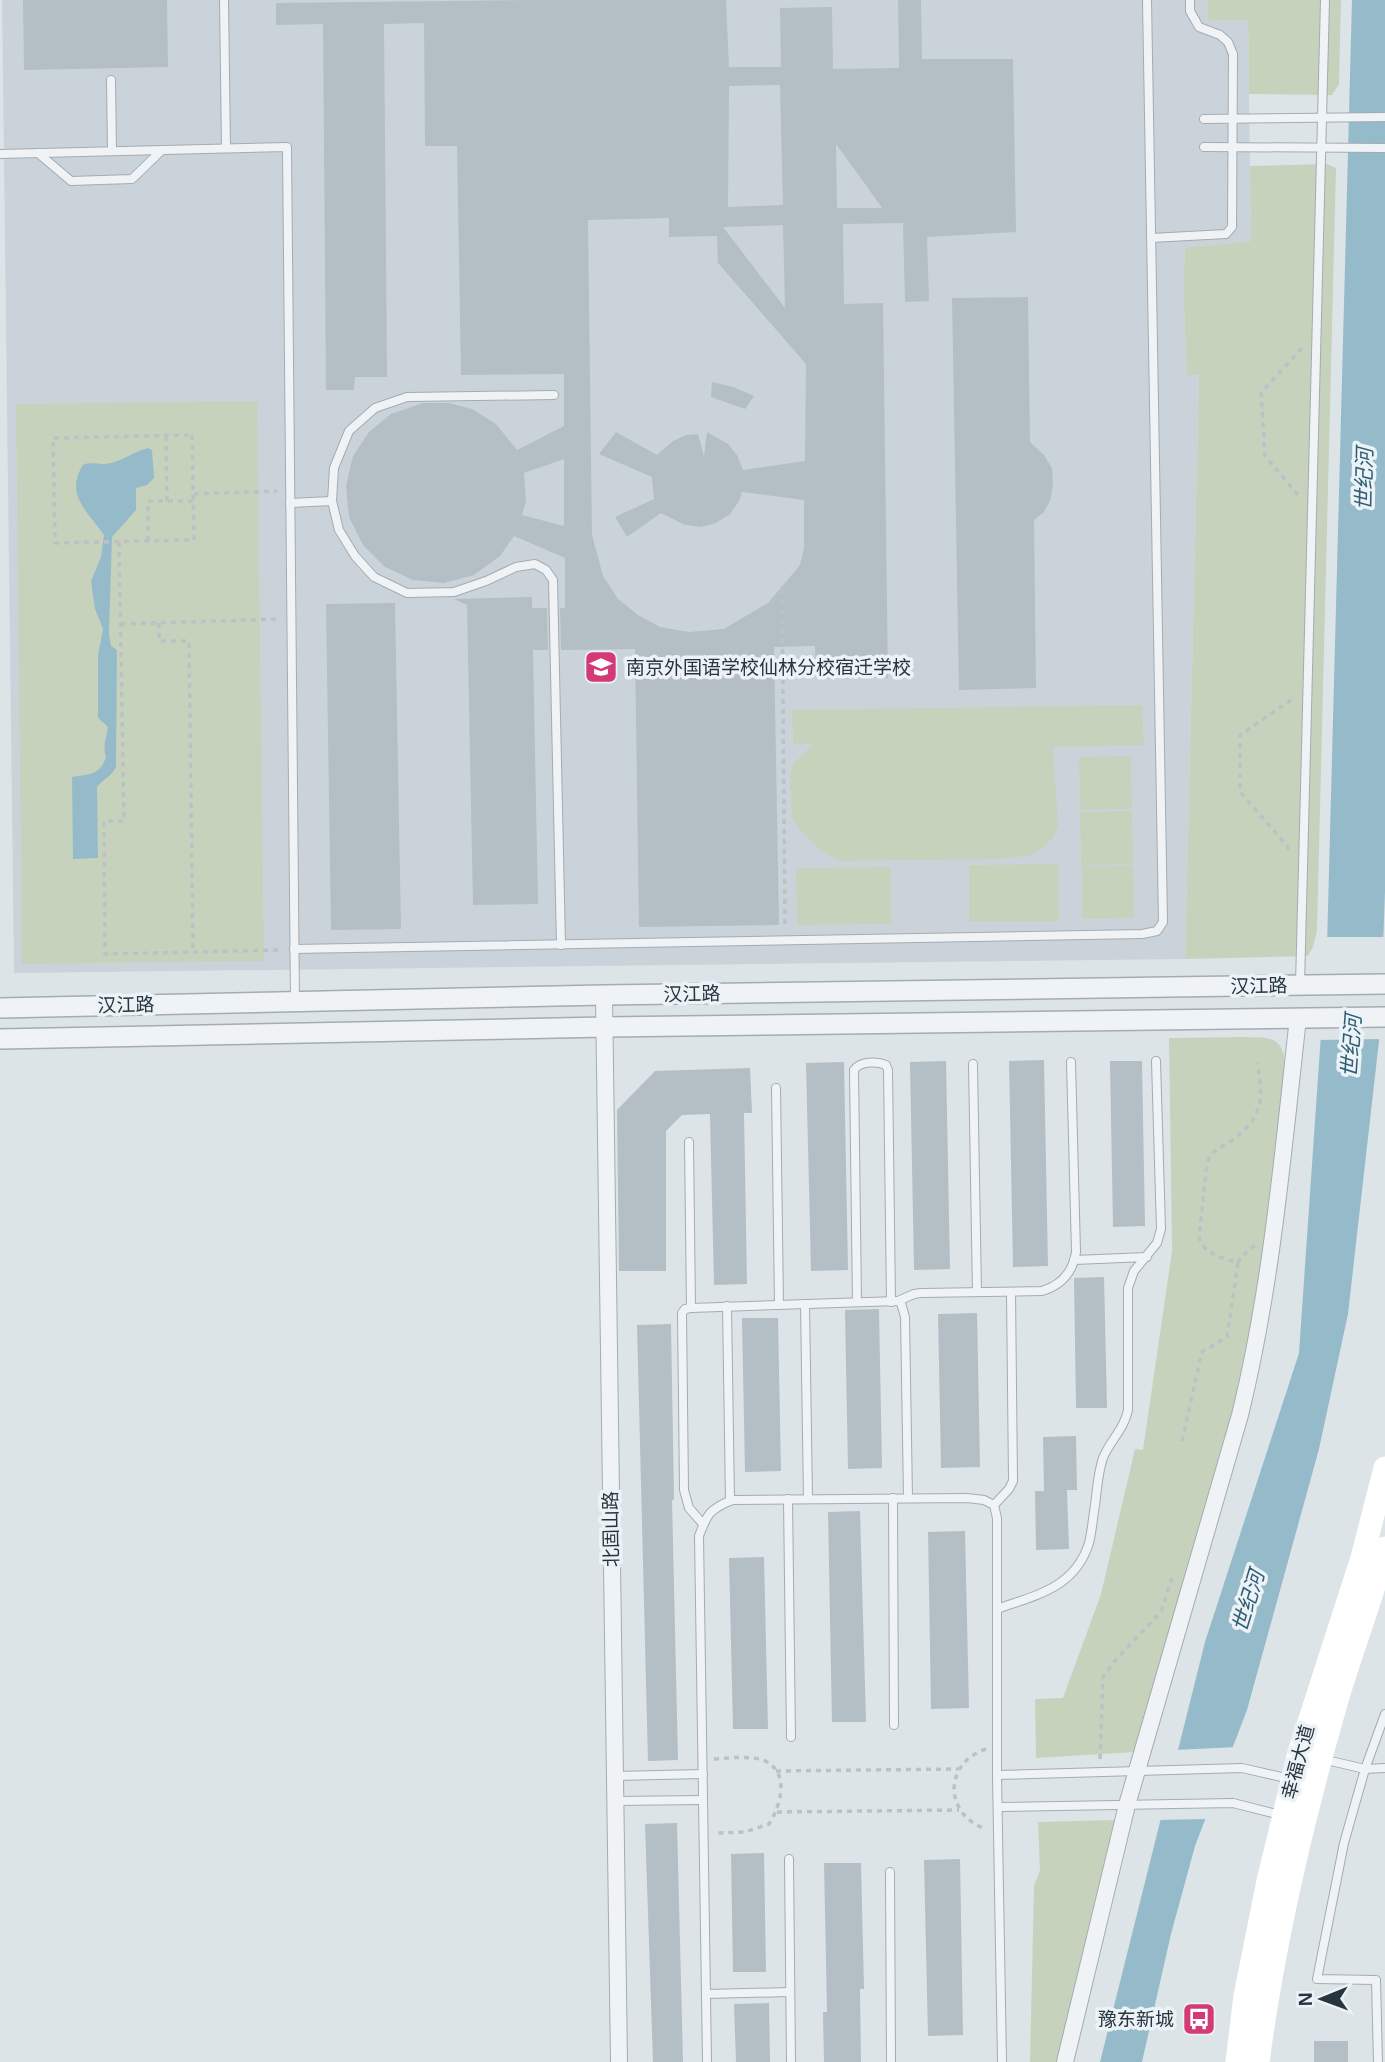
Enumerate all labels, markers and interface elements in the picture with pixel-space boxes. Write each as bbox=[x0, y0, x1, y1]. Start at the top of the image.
water label: 世纪河 bbox=[1352, 443, 1376, 511]
school or university icon: 南京外国语学校仙林分校宿迁学校 bbox=[582, 648, 620, 686]
place label: 南京外国语学校仙林分校宿迁学校 bbox=[626, 657, 911, 678]
street label: 汉江路 bbox=[1230, 975, 1288, 997]
street label: 汉江路 bbox=[663, 983, 721, 1005]
street label: 汉江路 bbox=[97, 994, 155, 1016]
water label: 世纪河 bbox=[1337, 1010, 1365, 1078]
street label: 北固山路 bbox=[600, 1491, 622, 1567]
water label: 世纪河 bbox=[1228, 1564, 1269, 1634]
street label: 幸福大道 bbox=[1278, 1723, 1318, 1801]
north arrow bbox=[1287, 1964, 1357, 2034]
text: N bbox=[1295, 1992, 1316, 2006]
bus stop icon: 豫东新城 bbox=[1180, 2000, 1218, 2038]
place label: 豫东新城 bbox=[1098, 2009, 1174, 2030]

